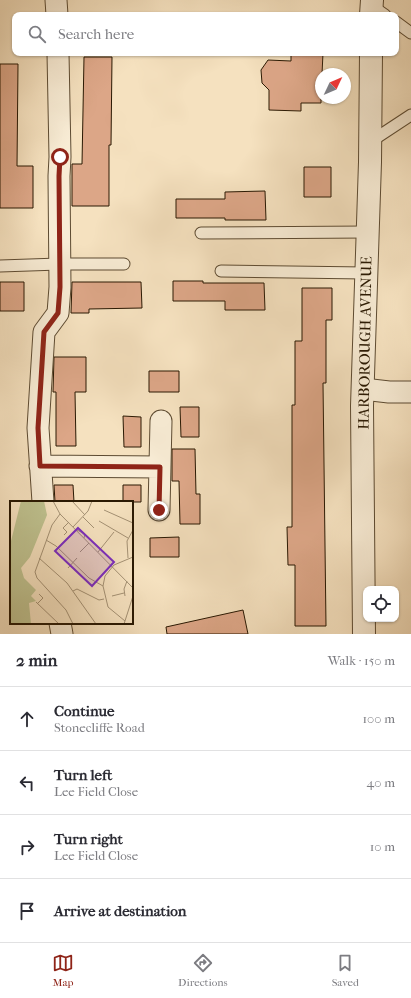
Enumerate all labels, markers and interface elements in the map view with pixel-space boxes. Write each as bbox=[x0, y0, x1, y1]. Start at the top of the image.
search box bbox=[12, 12, 399, 56]
icon: search bbox=[26, 23, 48, 45]
text: Search here bbox=[58, 25, 134, 43]
north arrow bbox=[315, 68, 351, 104]
route start bbox=[51, 148, 69, 166]
street label: HARBOROUGH AVENUE bbox=[354, 256, 376, 430]
inset map bbox=[10, 501, 133, 624]
route end bbox=[150, 501, 168, 519]
map controls bbox=[363, 586, 399, 622]
button: locate bbox=[363, 586, 399, 622]
text: 2 min bbox=[16, 650, 57, 670]
text: Walk · 150 m bbox=[328, 653, 395, 668]
text: Continue bbox=[54, 702, 114, 720]
icon: ahead bbox=[16, 708, 38, 730]
text: 100 m bbox=[362, 711, 395, 726]
text: Stonecliffe Road bbox=[54, 720, 145, 735]
text: Turn left bbox=[54, 766, 112, 784]
icon: left bbox=[16, 772, 38, 794]
text: 40 m bbox=[367, 775, 395, 790]
text: Lee Field Close bbox=[54, 784, 138, 799]
text: Turn right bbox=[54, 830, 123, 848]
icon: right bbox=[16, 836, 38, 858]
text: 10 m bbox=[370, 839, 395, 854]
text: Lee Field Close bbox=[54, 848, 138, 863]
icon: arrive bbox=[16, 900, 38, 922]
text: Arrive at destination bbox=[54, 902, 186, 920]
tab: Map bbox=[52, 952, 74, 989]
tab: Directions bbox=[178, 952, 228, 989]
tab: Saved bbox=[332, 952, 359, 989]

